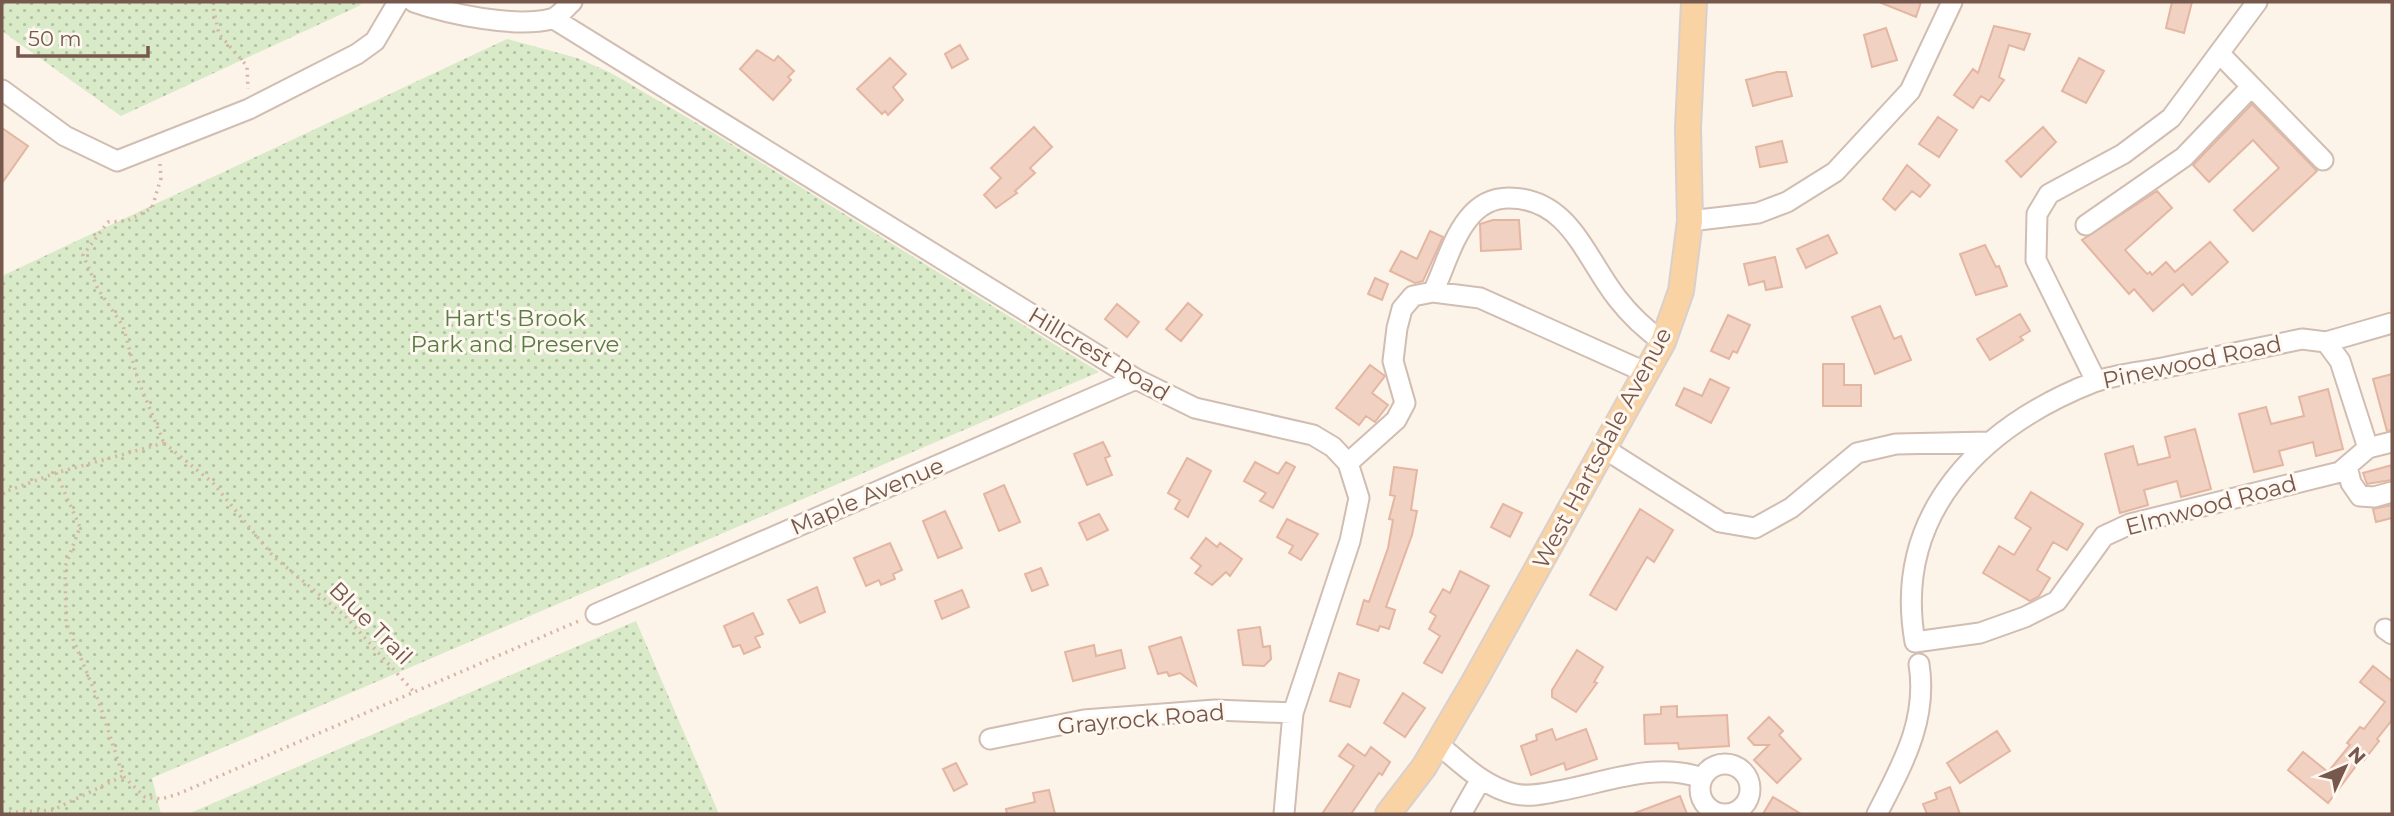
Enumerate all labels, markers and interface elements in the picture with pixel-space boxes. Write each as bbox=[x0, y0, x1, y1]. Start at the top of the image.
scale bar bbox=[18, 14, 147, 58]
text: 50 m bbox=[28, 26, 82, 51]
street label: Hillcrest Road bbox=[1023, 301, 1175, 407]
park label: Hart's Brook Park and Preserve bbox=[411, 304, 619, 358]
street label: West Hartsdale Avenue bbox=[1526, 323, 1678, 573]
street label: Pinewood Road bbox=[2100, 329, 2284, 395]
street label: Maple Avenue bbox=[786, 451, 948, 541]
street label: Elmwood Road bbox=[2122, 469, 2300, 541]
street label: Blue Trail bbox=[324, 576, 418, 670]
street label: Grayrock Road bbox=[1056, 698, 1226, 740]
north arrow bbox=[2310, 732, 2380, 802]
text: N bbox=[2343, 742, 2370, 769]

